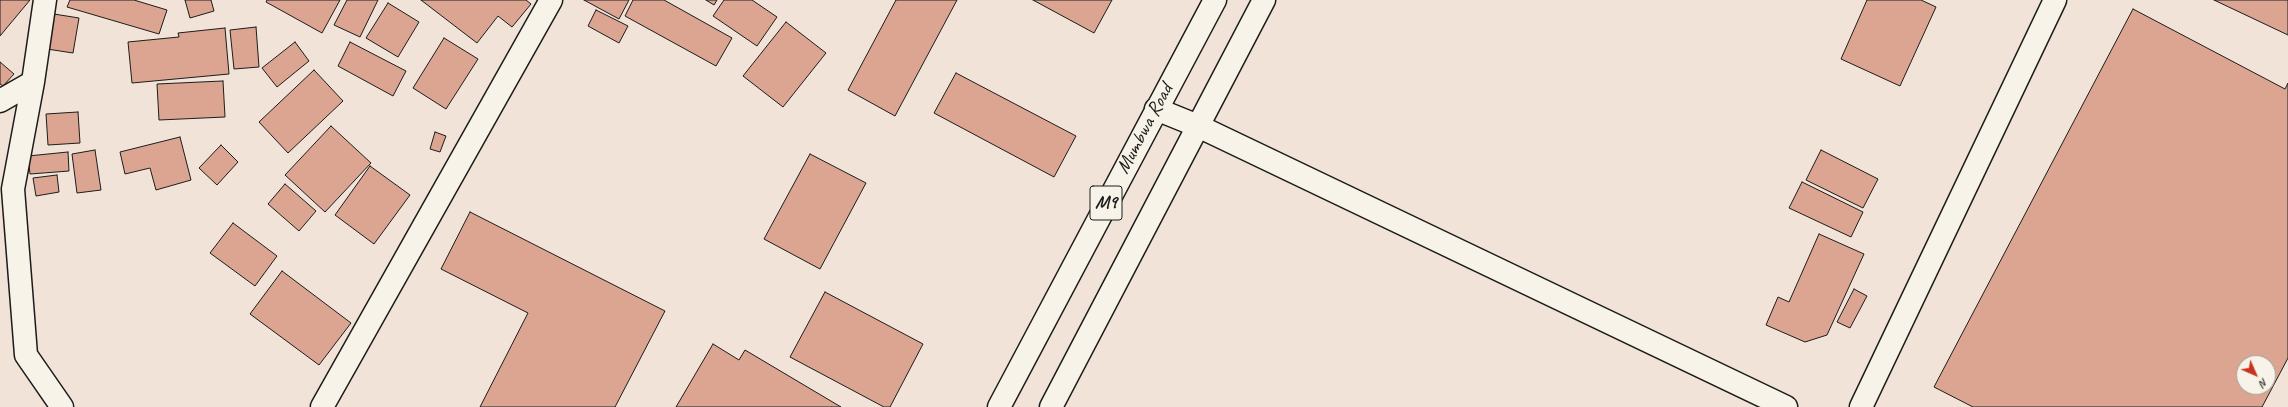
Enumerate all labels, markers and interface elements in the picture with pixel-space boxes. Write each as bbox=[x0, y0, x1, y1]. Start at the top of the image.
street label: Mumbwa Road bbox=[1111, 80, 1179, 178]
road number: M9 bbox=[1090, 186, 1122, 220]
north arrow bbox=[2236, 355, 2276, 395]
text: N bbox=[2256, 375, 2271, 390]

